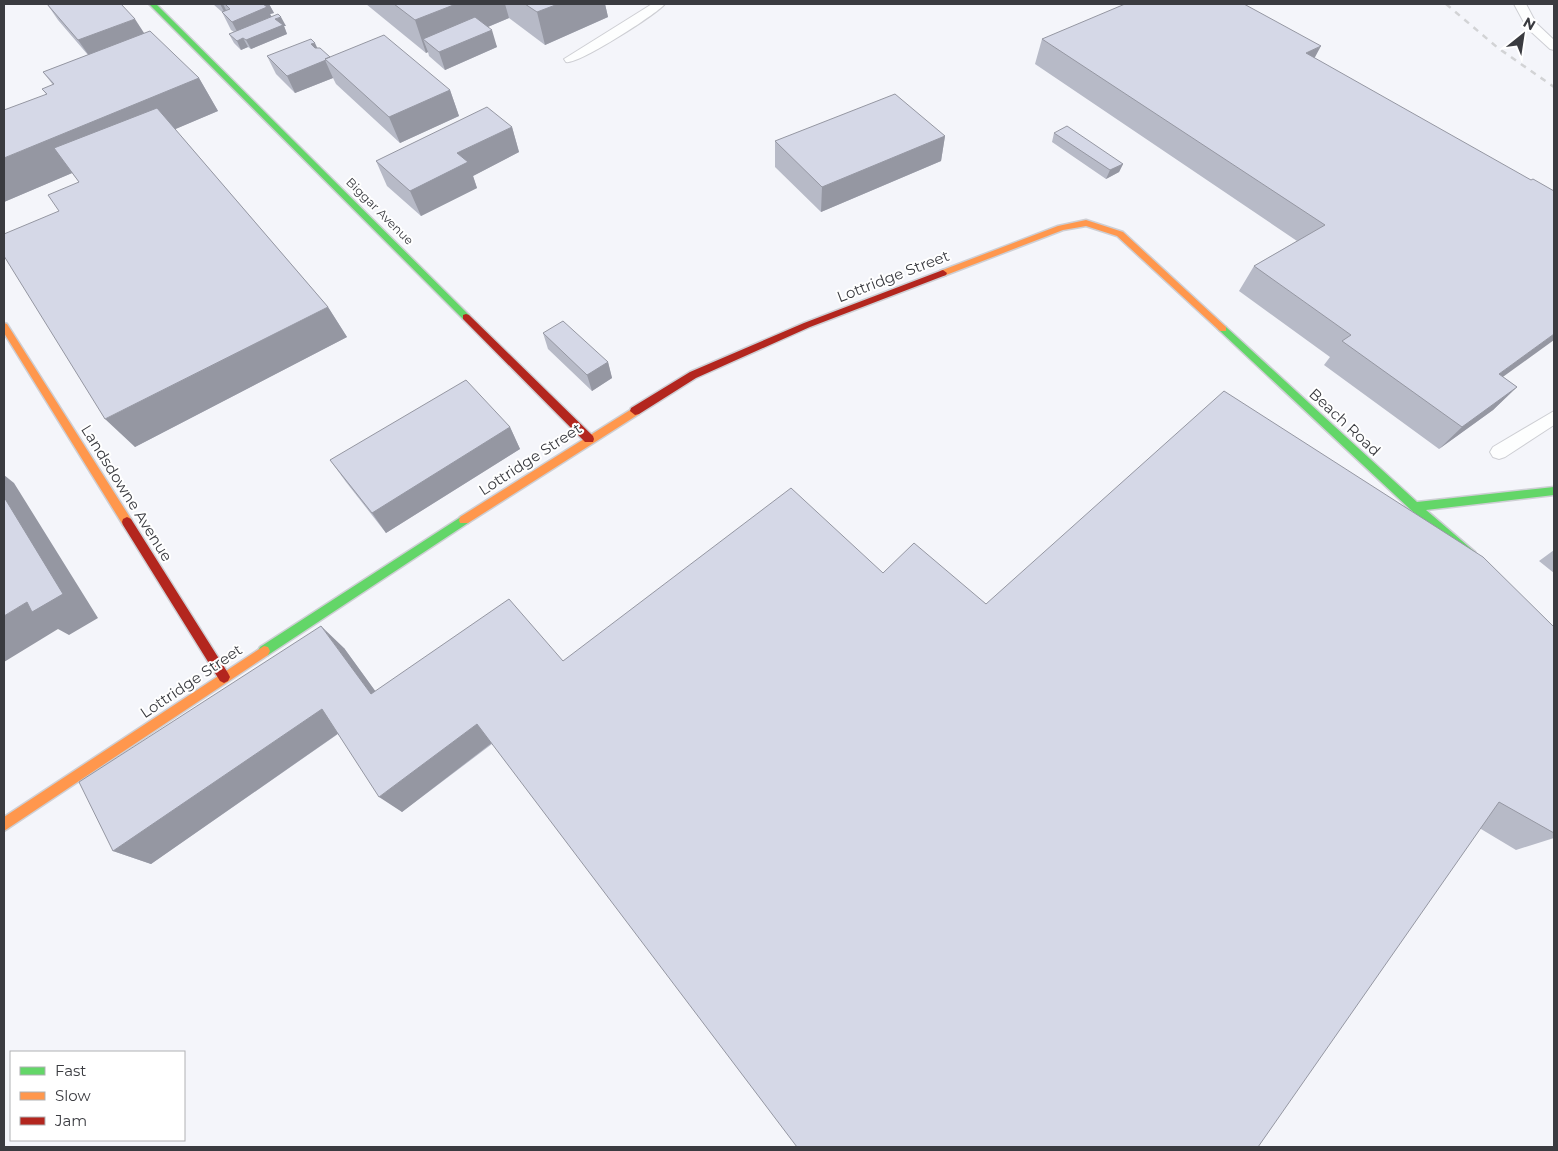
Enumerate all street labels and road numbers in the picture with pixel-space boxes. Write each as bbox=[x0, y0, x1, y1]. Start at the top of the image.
street label: Biggar Avenue bbox=[343, 174, 417, 248]
street label: Lottridge Street bbox=[834, 246, 952, 306]
street label: Beach Road bbox=[1305, 384, 1385, 460]
street label: Lottridge Street bbox=[475, 419, 585, 499]
street label: Landsdowne Avenue bbox=[77, 421, 177, 565]
street label: Lottridge Street bbox=[136, 640, 246, 722]

